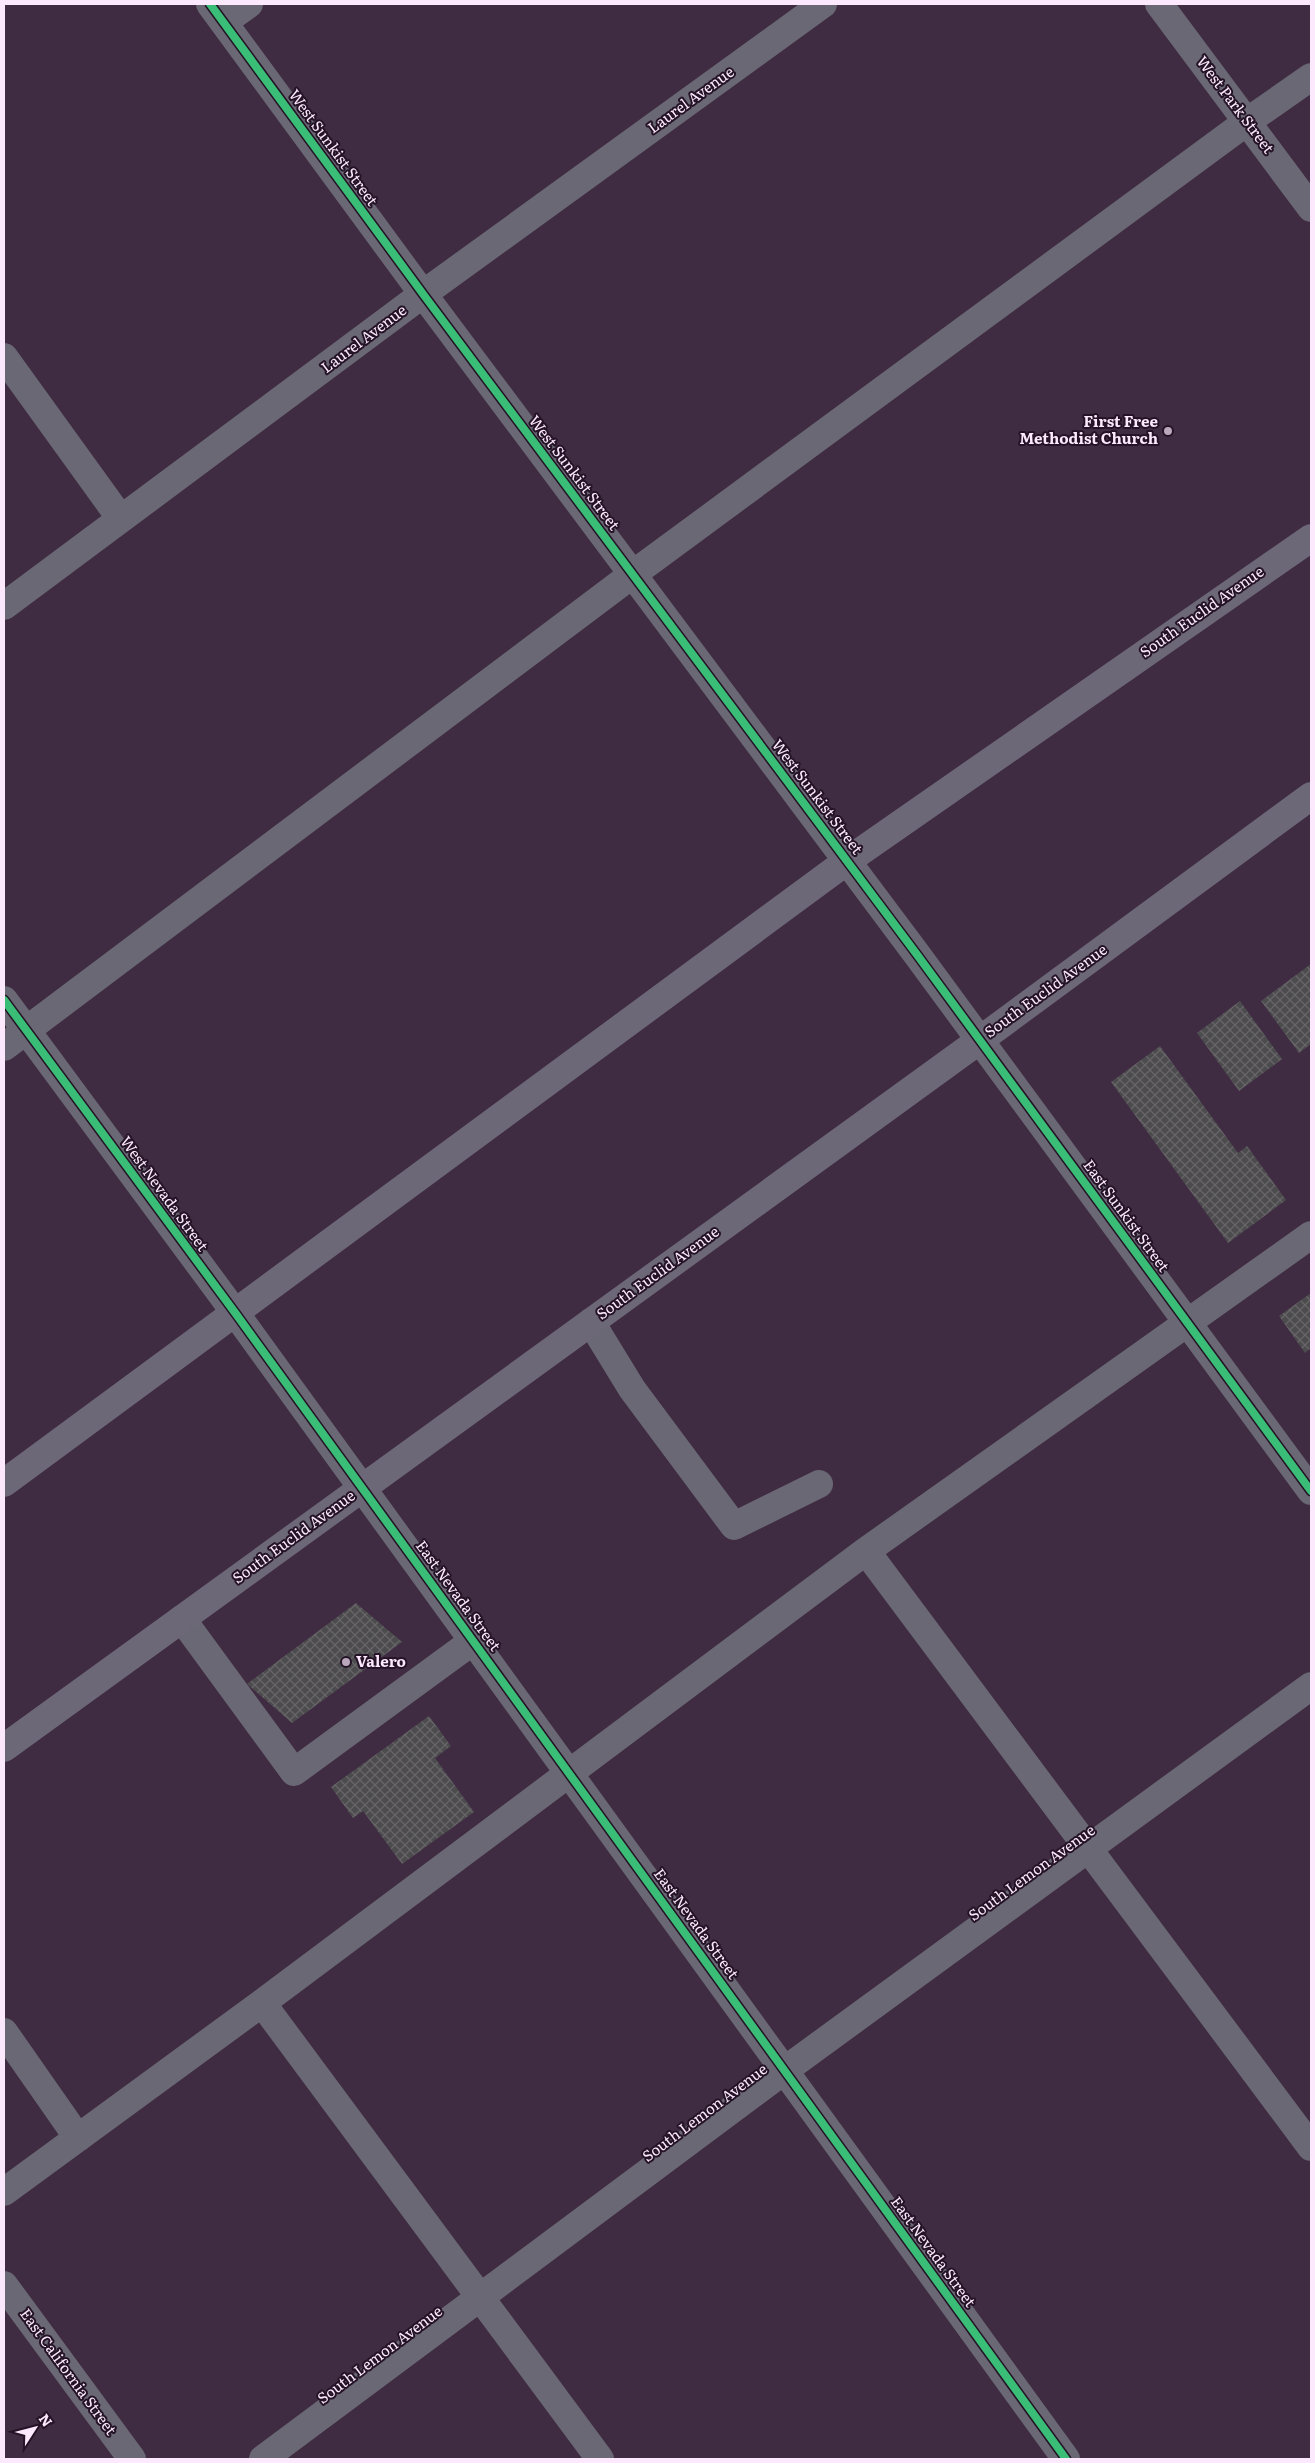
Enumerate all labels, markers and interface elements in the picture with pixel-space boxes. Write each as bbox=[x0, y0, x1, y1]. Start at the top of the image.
street label: West Park Street bbox=[1192, 50, 1281, 158]
street label: Laurel Avenue bbox=[642, 59, 738, 138]
street label: West Sunkist Street bbox=[284, 84, 384, 210]
street label: Laurel Avenue bbox=[315, 298, 411, 378]
place label: First Free Methodist Church bbox=[1019, 409, 1159, 449]
street label: West Sunkist Street bbox=[524, 410, 626, 535]
marker: First Free Methodist Church bbox=[1162, 425, 1174, 437]
street label: South Euclid Avenue bbox=[1134, 559, 1268, 662]
street label: West Sunkist Street bbox=[767, 734, 869, 859]
street label: South Euclid Avenue bbox=[979, 937, 1111, 1042]
street label: West Nevada Street bbox=[116, 1131, 215, 1255]
street label: East Sunkist Street bbox=[1078, 1154, 1176, 1276]
street label: South Euclid Avenue bbox=[591, 1219, 723, 1324]
street label: South Euclid Avenue bbox=[227, 1483, 359, 1588]
street label: East Nevada Street bbox=[411, 1535, 507, 1655]
place label: Valero bbox=[356, 1649, 406, 1672]
marker: Valero bbox=[340, 1656, 352, 1668]
street label: South Lemon Avenue bbox=[963, 1818, 1099, 1926]
street label: East Nevada Street bbox=[649, 1863, 745, 1983]
street label: South Lemon Avenue bbox=[637, 2057, 772, 2167]
street label: East Nevada Street bbox=[886, 2191, 982, 2311]
street label: South Lemon Avenue bbox=[312, 2299, 447, 2409]
street label: East California Street bbox=[15, 2303, 123, 2439]
north arrow bbox=[10, 2403, 60, 2453]
text: N bbox=[35, 2409, 58, 2431]

